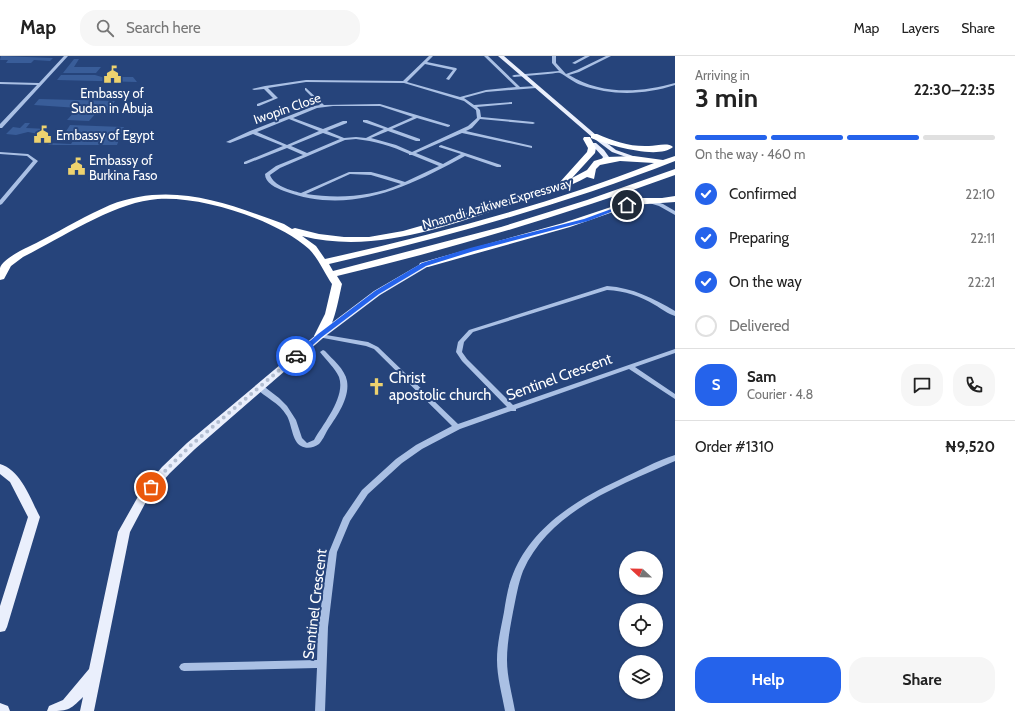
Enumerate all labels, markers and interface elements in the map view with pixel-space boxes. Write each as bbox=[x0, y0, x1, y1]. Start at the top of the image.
search box bbox=[80, 10, 360, 46]
text: Map bbox=[20, 16, 56, 39]
icon: search bbox=[94, 17, 116, 39]
text: Search here bbox=[126, 19, 201, 37]
text: Map bbox=[854, 19, 879, 37]
text: Layers bbox=[901, 19, 939, 37]
text: Share bbox=[961, 19, 995, 37]
public building icon: Embassy of Sudan in Abuja bbox=[102, 64, 122, 84]
text: Arriving in bbox=[695, 67, 750, 83]
text: 22:30–22:35 bbox=[914, 81, 995, 99]
text: 3 min bbox=[695, 82, 758, 114]
place label: Embassy of Sudan in Abuja bbox=[71, 85, 154, 117]
street label: Iwopin Close bbox=[251, 89, 323, 127]
public building icon: Embassy of Egypt bbox=[33, 125, 53, 145]
place label: Embassy of Egypt bbox=[56, 127, 155, 143]
text: On the way · 460 m bbox=[695, 146, 805, 162]
place label: Embassy of Burkina Faso bbox=[89, 152, 157, 183]
public building icon: Embassy of Burkina Faso bbox=[66, 157, 86, 177]
street label: Nnamdi Azikiwe Expressway bbox=[420, 174, 574, 232]
icon: check bbox=[695, 183, 717, 205]
text: Confirmed bbox=[729, 185, 797, 203]
text: 22:10 bbox=[965, 186, 995, 202]
pin bbox=[610, 188, 644, 222]
icon: home bbox=[616, 194, 638, 216]
icon: check bbox=[695, 227, 717, 249]
text: Preparing bbox=[729, 229, 789, 247]
text: 22:11 bbox=[970, 230, 995, 246]
icon: check bbox=[695, 271, 717, 293]
text: On the way bbox=[729, 273, 802, 291]
text: 22:21 bbox=[968, 274, 995, 290]
text: Delivered bbox=[729, 317, 790, 335]
courier bbox=[276, 336, 316, 376]
icon: car bbox=[285, 345, 307, 367]
street label: Sentinel Crescent bbox=[504, 350, 614, 404]
button: chat bbox=[901, 364, 943, 406]
button: phone bbox=[953, 364, 995, 406]
text: Sam bbox=[747, 368, 776, 386]
place label: Christ apostolic church bbox=[389, 369, 491, 404]
text: S bbox=[712, 376, 720, 394]
church icon: Christ apostolic church bbox=[366, 377, 386, 397]
text: Courier · 4.8 bbox=[747, 386, 813, 402]
text: Order #1310 bbox=[695, 438, 774, 456]
text: ₦9,520 bbox=[945, 438, 995, 456]
pin bbox=[134, 470, 168, 504]
icon: bag bbox=[140, 476, 162, 498]
street label: Sentinel Crescent bbox=[299, 548, 331, 660]
north arrow bbox=[619, 551, 663, 595]
map controls bbox=[619, 551, 663, 699]
button: locate bbox=[619, 603, 663, 647]
button: layers bbox=[619, 655, 663, 699]
button: Help bbox=[695, 657, 841, 703]
button: Share bbox=[849, 657, 995, 703]

